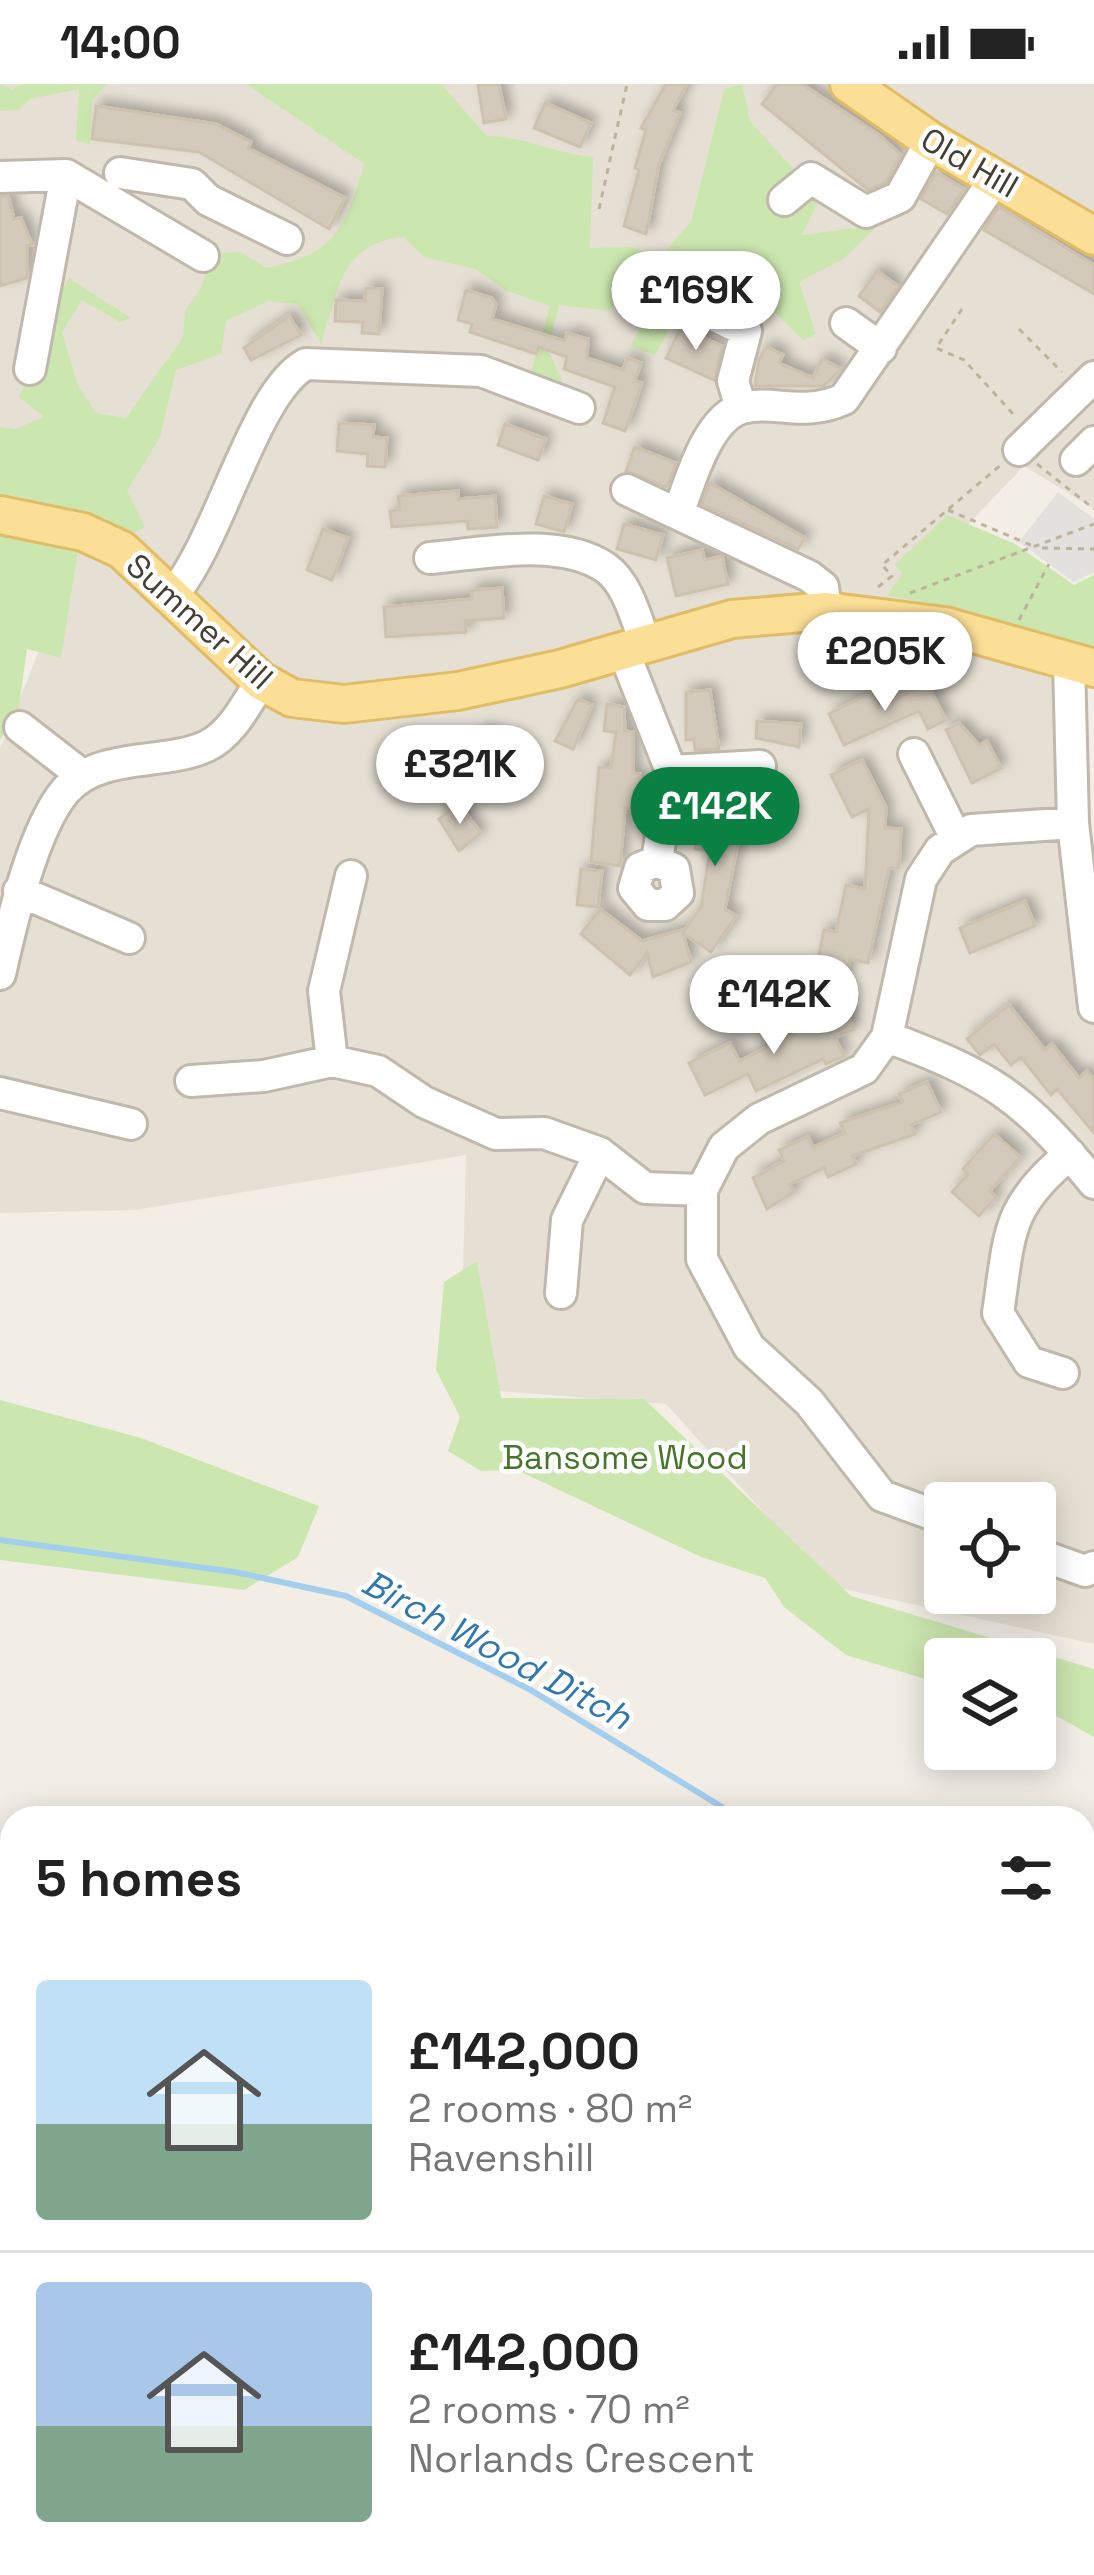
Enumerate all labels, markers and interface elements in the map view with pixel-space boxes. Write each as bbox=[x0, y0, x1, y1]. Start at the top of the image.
text: 14:00 bbox=[60, 14, 181, 71]
street label: Old Hill bbox=[913, 118, 1026, 208]
pin: £169K bbox=[612, 251, 780, 353]
text: £169K bbox=[638, 265, 754, 314]
street label: Summer Hill bbox=[117, 545, 282, 699]
pin: £205K bbox=[801, 612, 969, 714]
text: £205K bbox=[824, 626, 946, 675]
pin: £321K bbox=[376, 725, 544, 827]
text: £321K bbox=[403, 739, 517, 788]
pin: £142K bbox=[631, 767, 799, 869]
text: £142K bbox=[658, 781, 772, 830]
pin: £142K bbox=[690, 955, 858, 1057]
text: £142K bbox=[717, 969, 831, 1018]
park label: Bansome Wood bbox=[502, 1437, 748, 1479]
map controls bbox=[924, 1482, 1056, 1770]
button: locate bbox=[924, 1482, 1056, 1614]
water label: Birch Wood Ditch bbox=[354, 1560, 640, 1741]
button: layers bbox=[924, 1638, 1056, 1770]
icon: filters bbox=[993, 1845, 1059, 1911]
text: 5 homes bbox=[36, 1846, 242, 1911]
text: £142,000 bbox=[408, 2019, 640, 2084]
icon: home bbox=[132, 2028, 276, 2172]
text: 2 rooms · 80 m² bbox=[408, 2084, 692, 2133]
text: Ravenshill bbox=[408, 2133, 594, 2182]
text: £142,000 bbox=[408, 2320, 640, 2385]
icon: home bbox=[132, 2330, 276, 2474]
text: 2 rooms · 70 m² bbox=[408, 2385, 690, 2434]
text: Norlands Crescent bbox=[408, 2434, 755, 2483]

